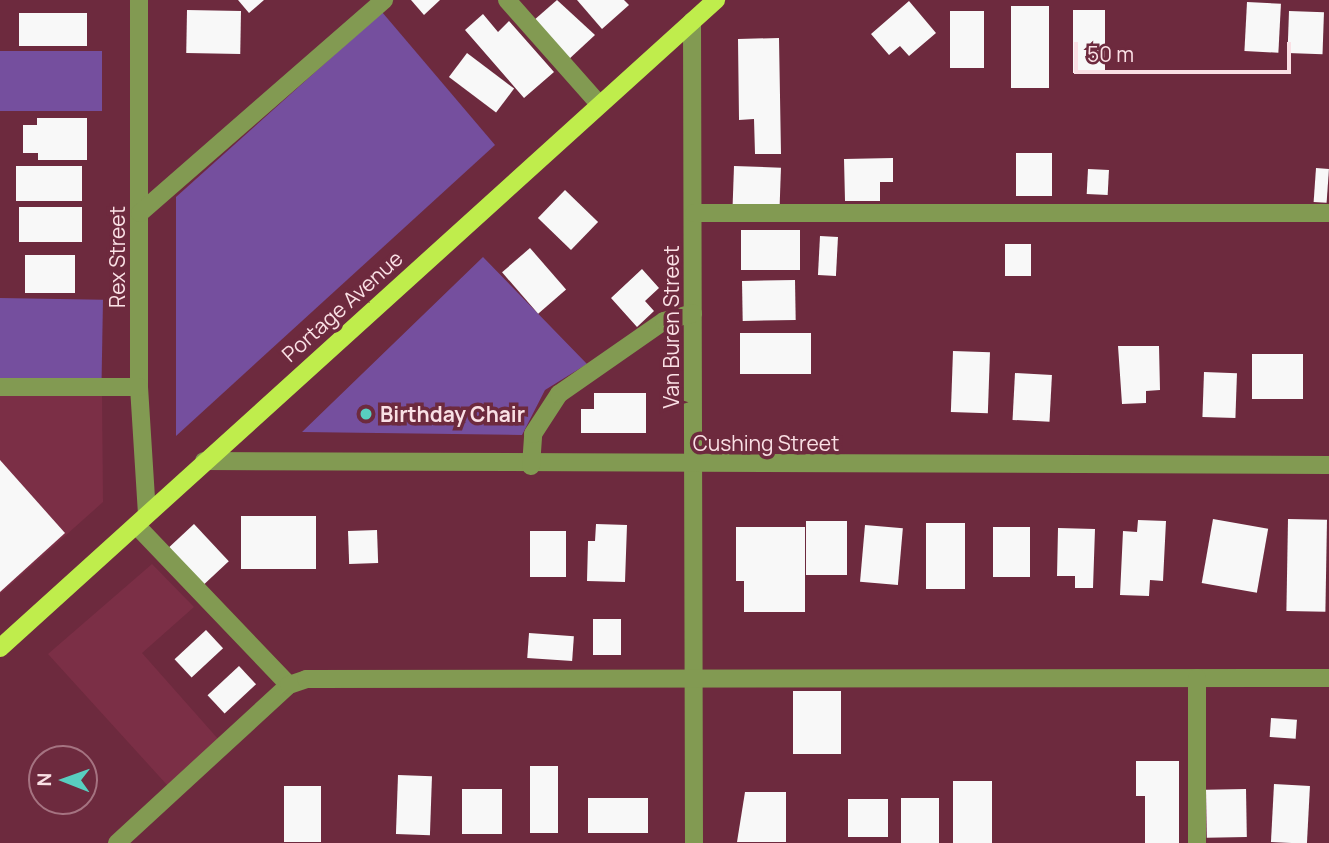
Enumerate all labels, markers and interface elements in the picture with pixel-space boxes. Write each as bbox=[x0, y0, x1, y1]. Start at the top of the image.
scale bar bbox=[1077, 28, 1294, 72]
text: 50 m bbox=[1087, 40, 1134, 68]
street label: Rex Street bbox=[104, 206, 130, 308]
street label: Portage Avenue bbox=[277, 245, 407, 367]
street label: Van Buren Street bbox=[658, 245, 684, 409]
place label: Birthday Chair bbox=[380, 401, 525, 427]
marker: Birthday Chair bbox=[358, 406, 374, 422]
street label: Cushing Street bbox=[693, 430, 839, 456]
north arrow bbox=[28, 745, 98, 815]
text: N bbox=[31, 773, 57, 787]

